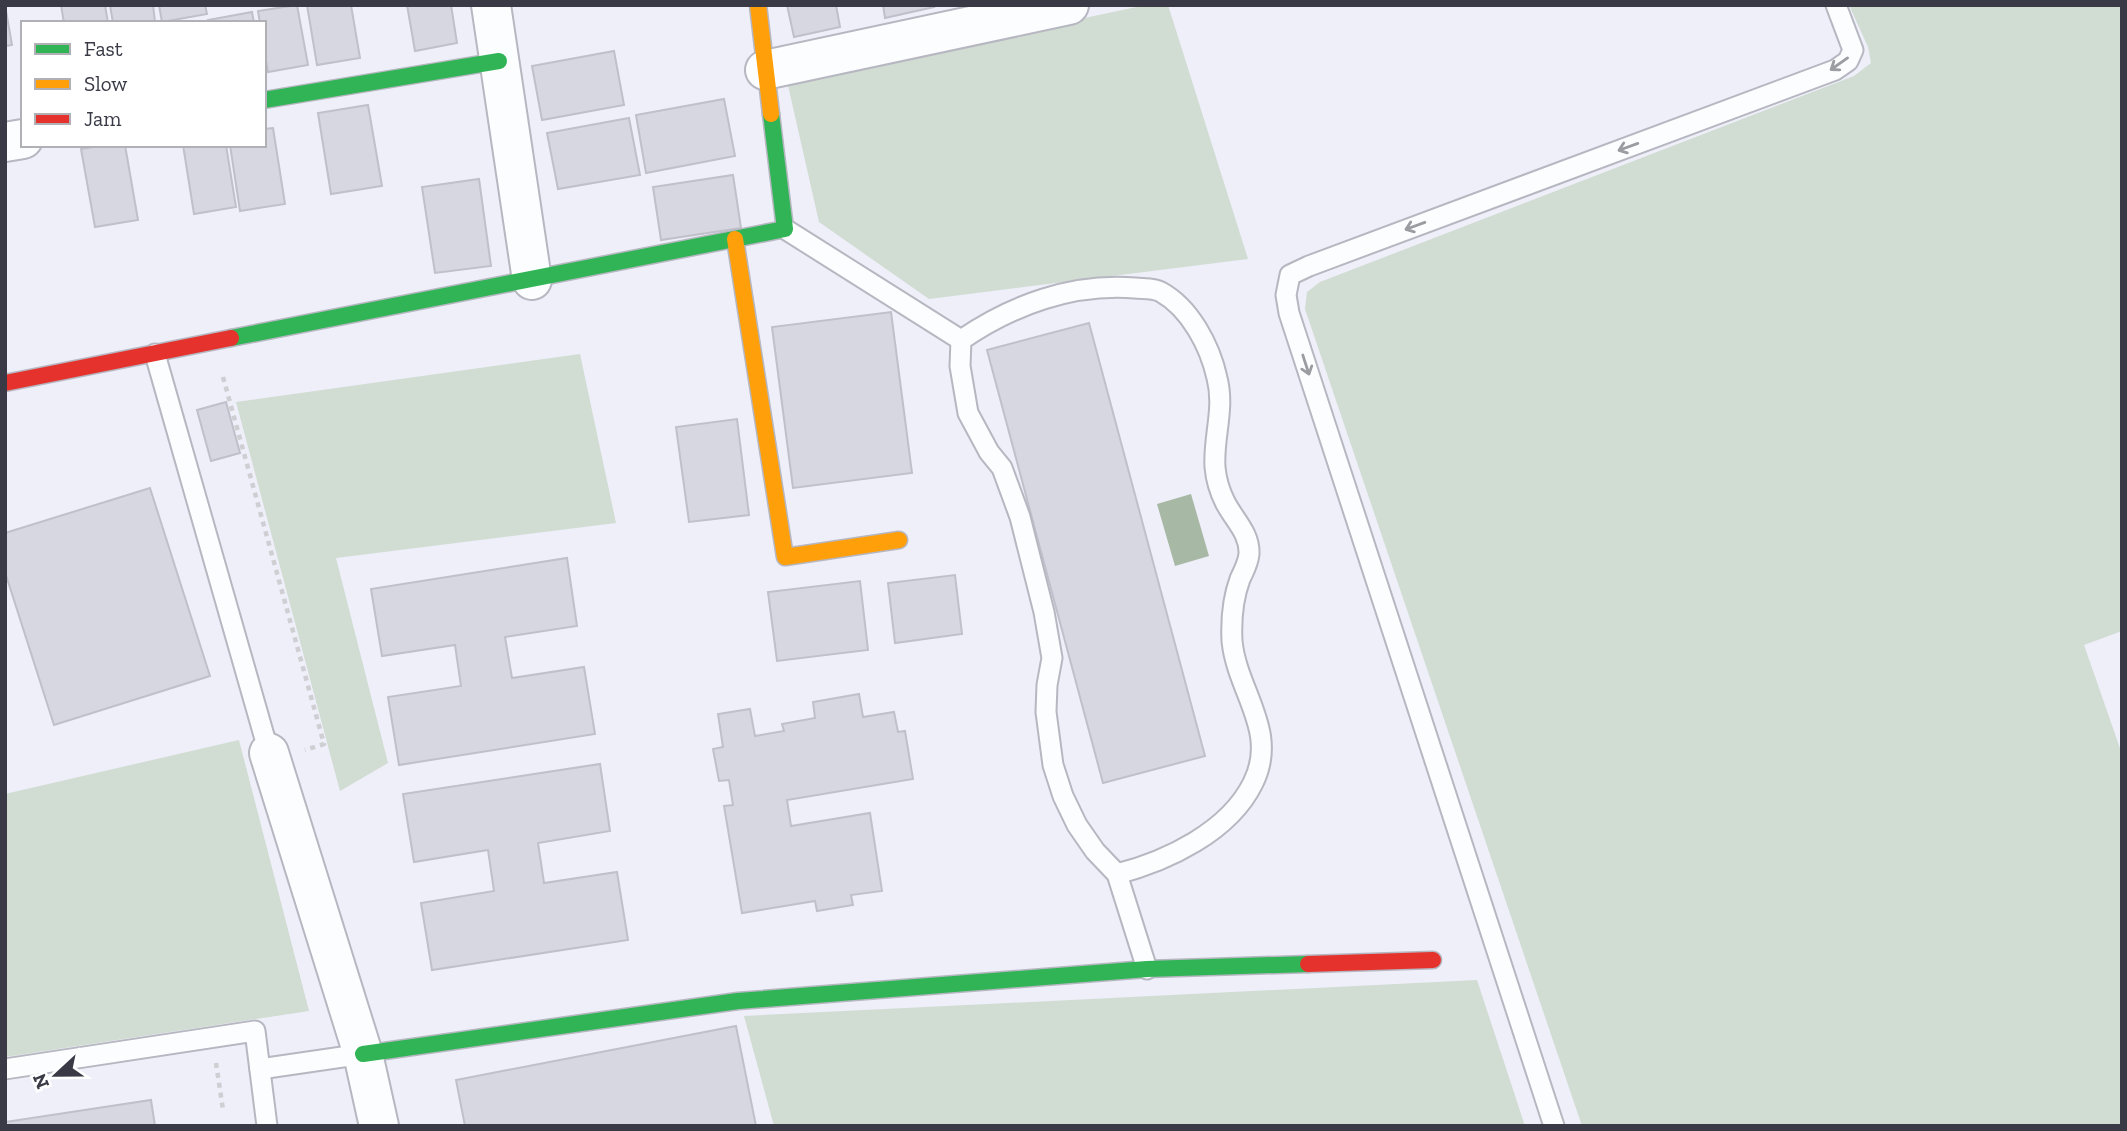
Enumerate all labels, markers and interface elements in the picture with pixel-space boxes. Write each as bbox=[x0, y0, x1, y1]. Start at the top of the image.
legend bbox=[21, 21, 266, 147]
text: Fast bbox=[84, 36, 123, 61]
one-way arrow bbox=[1830, 57, 1850, 72]
text: Slow bbox=[84, 71, 127, 96]
text: Jam bbox=[84, 106, 121, 131]
one-way arrow bbox=[1618, 141, 1640, 154]
one-way arrow bbox=[1405, 221, 1426, 233]
one-way arrow bbox=[1300, 354, 1313, 376]
north arrow bbox=[21, 1040, 91, 1110]
text: N bbox=[27, 1070, 54, 1092]

